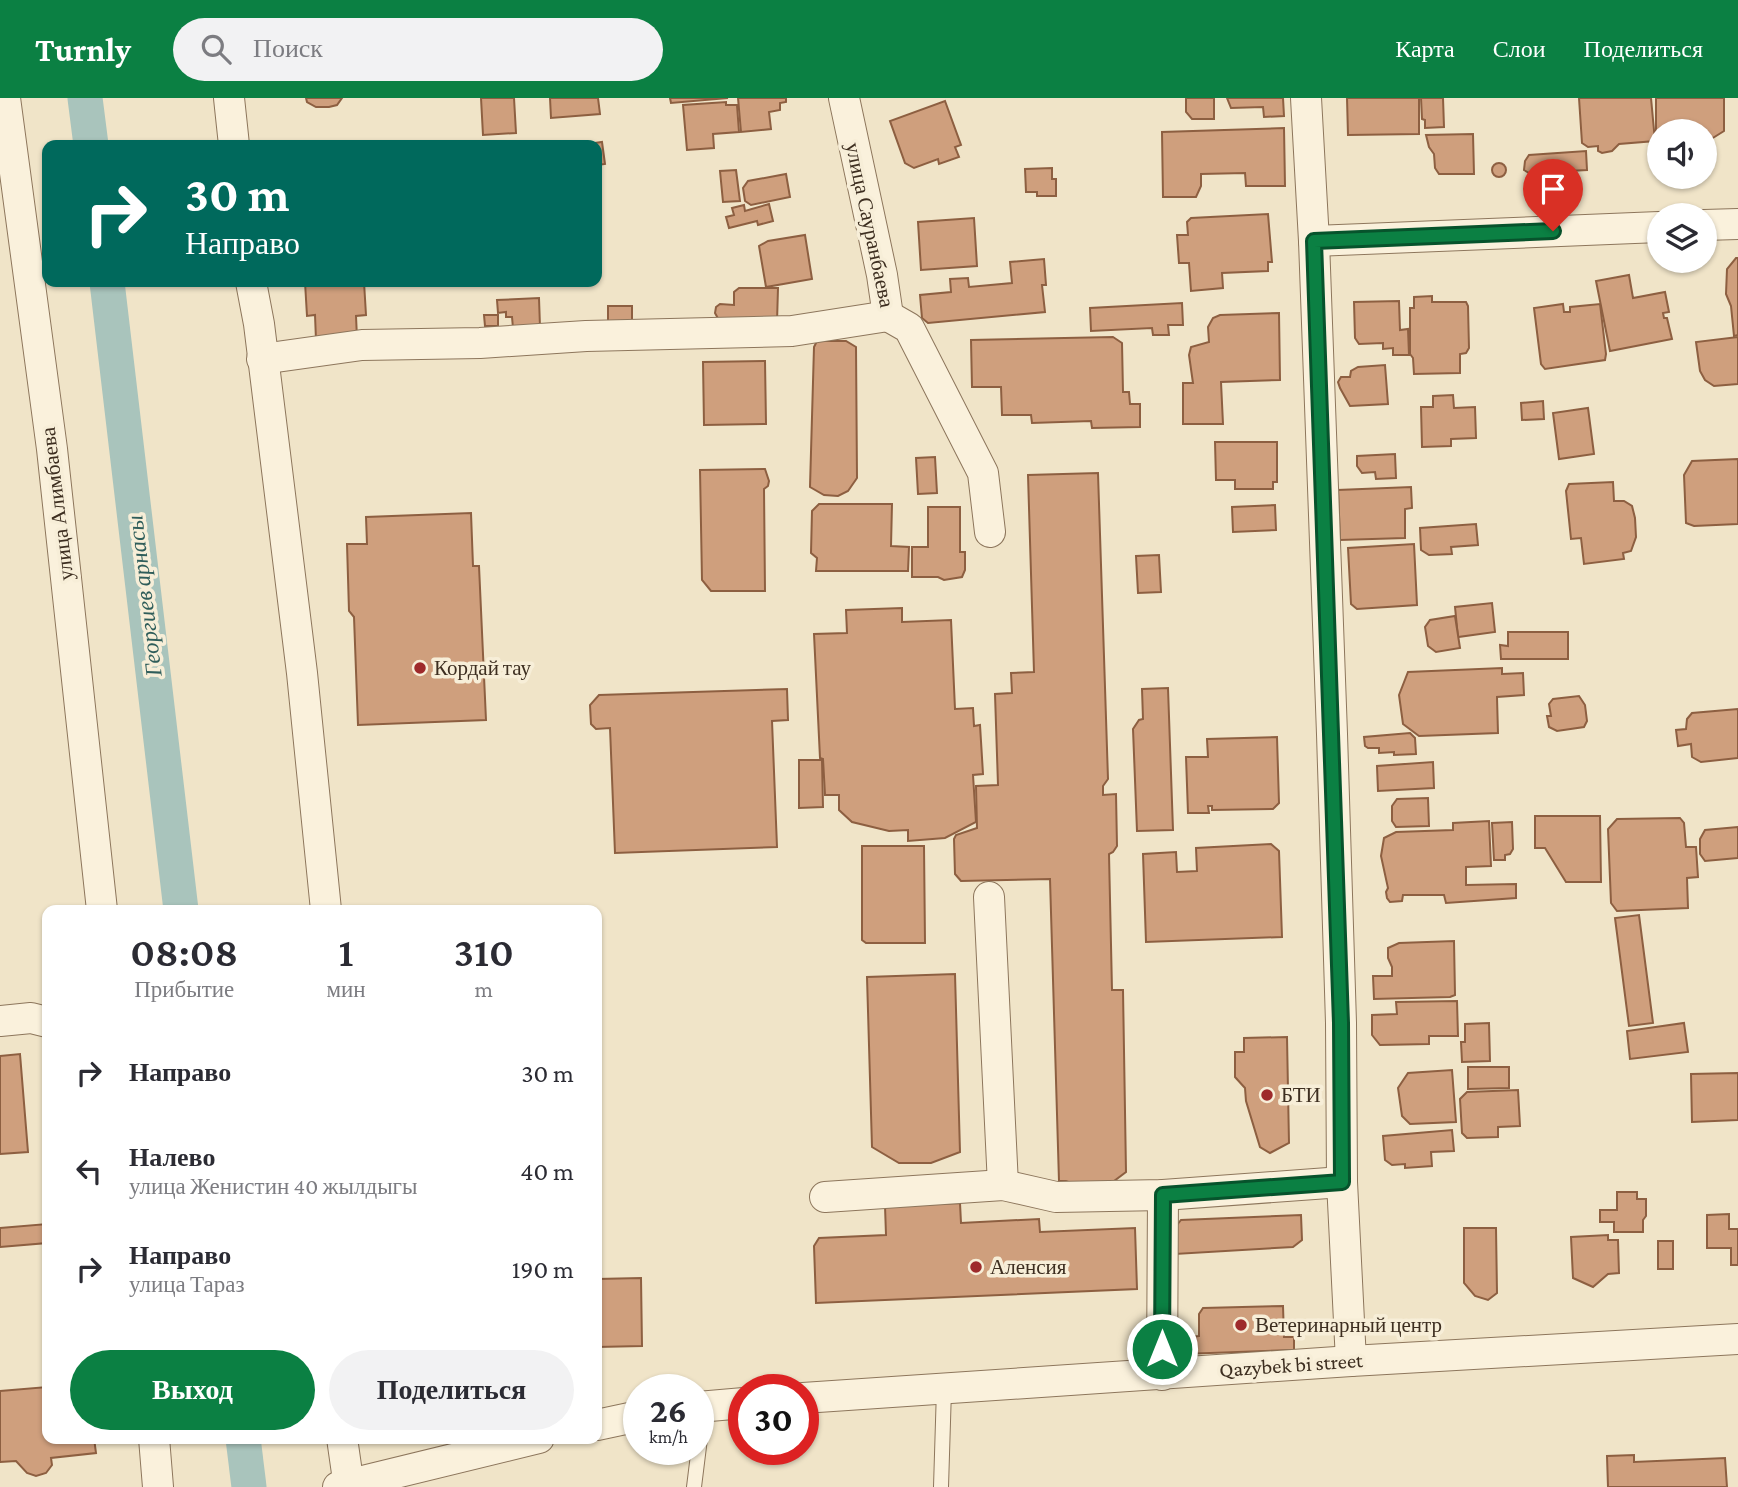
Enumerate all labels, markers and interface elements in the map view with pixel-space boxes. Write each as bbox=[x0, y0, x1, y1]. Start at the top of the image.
search box bbox=[173, 18, 663, 81]
icon: search bbox=[197, 30, 235, 68]
text: Turnly bbox=[35, 31, 131, 68]
text: Поиск bbox=[253, 34, 323, 63]
text: Карта bbox=[1395, 35, 1455, 62]
text: Слои bbox=[1493, 35, 1546, 62]
text: Поделиться bbox=[1584, 35, 1703, 62]
map controls bbox=[1647, 119, 1717, 273]
button: sound bbox=[1647, 119, 1717, 189]
street label: улица Сауранбаева bbox=[841, 140, 899, 310]
pin bbox=[1523, 159, 1583, 231]
text: 30 m bbox=[185, 167, 290, 222]
icon: right bbox=[70, 168, 161, 259]
icon: arrive bbox=[1534, 170, 1572, 208]
button: layers bbox=[1647, 203, 1717, 273]
text: Направо bbox=[185, 225, 300, 261]
street label: улица Алимбаева bbox=[36, 425, 78, 582]
water label: Георгиев арнасы bbox=[121, 514, 167, 679]
place label: Кордай тау bbox=[434, 656, 532, 680]
marker: Кордай тау bbox=[412, 660, 428, 676]
text: 08:08 bbox=[130, 928, 238, 975]
text: 1 bbox=[339, 928, 354, 975]
text: 310 bbox=[454, 928, 514, 975]
text: Прибытие bbox=[134, 976, 234, 1002]
text: мин bbox=[326, 976, 366, 1002]
text: m bbox=[475, 976, 493, 1002]
icon: right bbox=[70, 1054, 108, 1092]
text: Направо bbox=[129, 1058, 231, 1087]
text: 30 m bbox=[521, 1059, 574, 1088]
place label: БТИ bbox=[1281, 1083, 1321, 1107]
marker: БТИ bbox=[1259, 1087, 1275, 1103]
text: Налево bbox=[129, 1143, 215, 1172]
icon: left bbox=[70, 1152, 108, 1190]
text: 40 m bbox=[520, 1157, 574, 1186]
text: улица Женистин 40 жылдыгы bbox=[129, 1173, 418, 1199]
text: Направо bbox=[129, 1241, 231, 1270]
icon: right bbox=[70, 1250, 108, 1288]
text: 190 m bbox=[512, 1255, 574, 1284]
place label: Аленсия bbox=[990, 1255, 1067, 1279]
marker: Аленсия bbox=[968, 1259, 984, 1275]
text: улица Тараз bbox=[129, 1271, 245, 1297]
position arrow bbox=[1125, 1312, 1199, 1386]
place label: Ветеринарный центр bbox=[1255, 1313, 1442, 1337]
marker: Ветеринарный центр bbox=[1233, 1317, 1249, 1333]
street label: Qazybek bi street bbox=[1218, 1348, 1365, 1382]
button: Выход bbox=[70, 1350, 315, 1430]
button: Поделиться bbox=[329, 1350, 574, 1430]
speed limit sign: 30 bbox=[728, 1374, 819, 1465]
text: 26 bbox=[650, 1391, 687, 1430]
text: km/h bbox=[649, 1427, 688, 1447]

